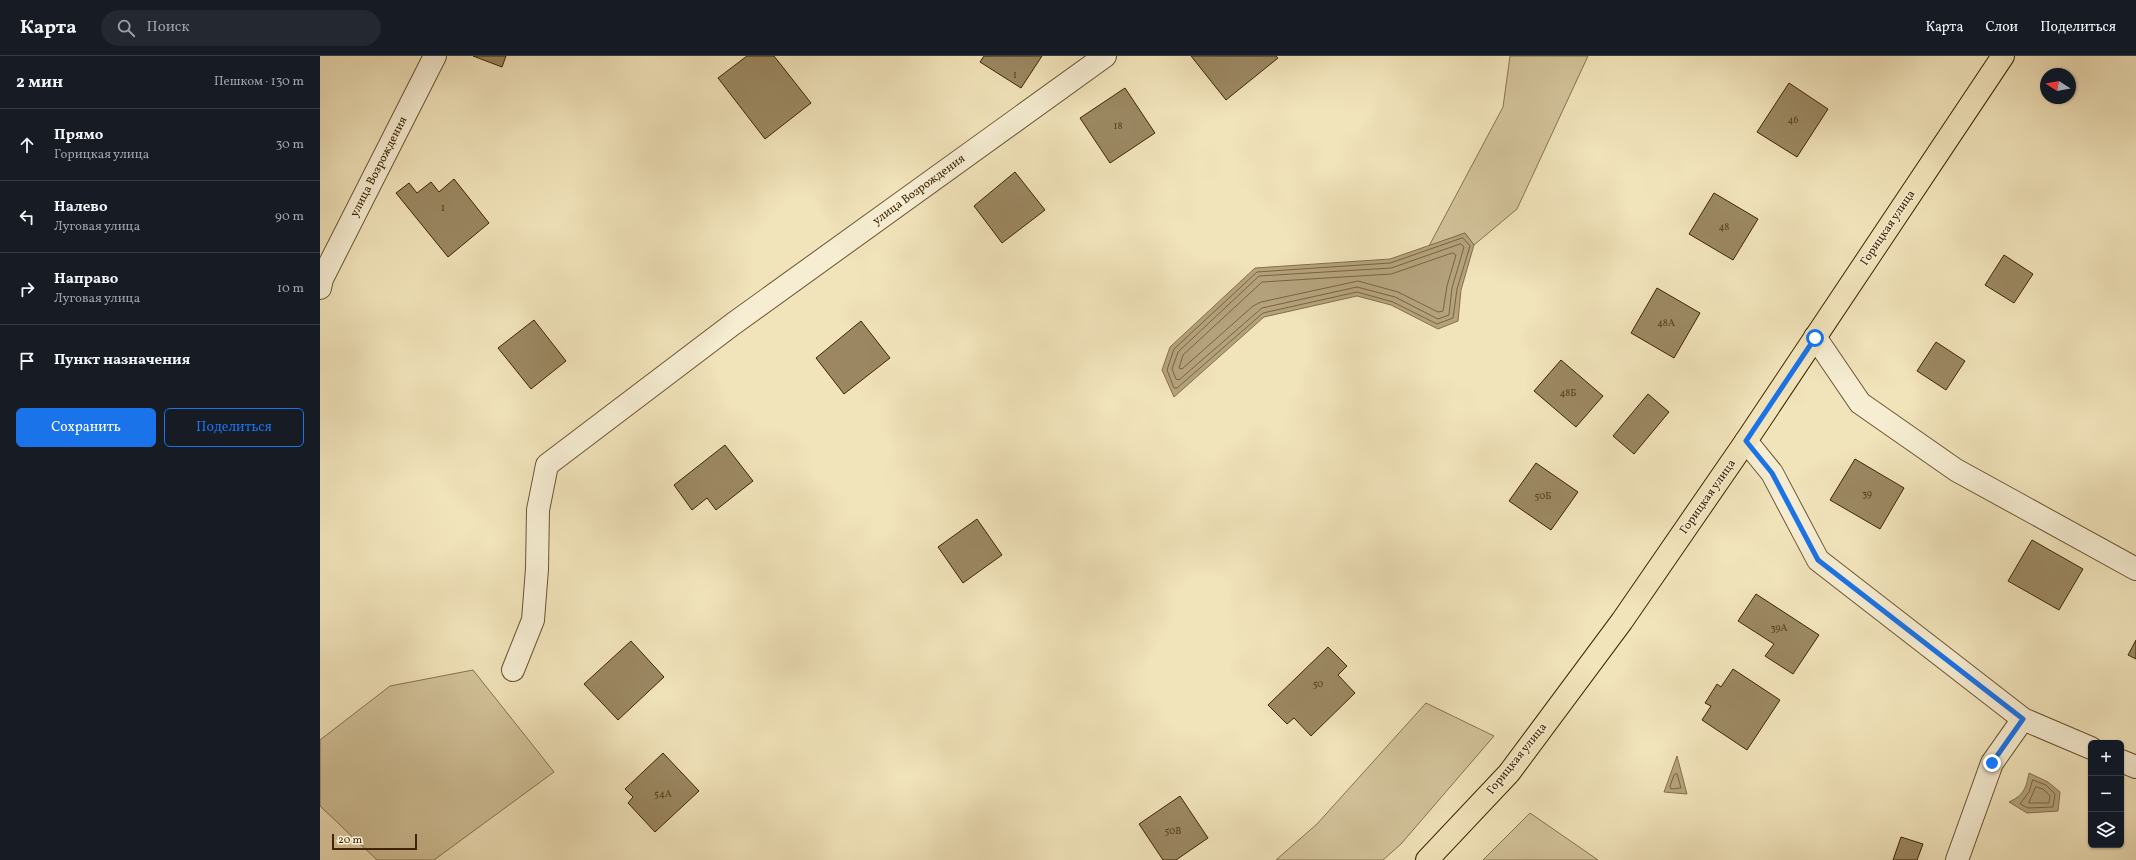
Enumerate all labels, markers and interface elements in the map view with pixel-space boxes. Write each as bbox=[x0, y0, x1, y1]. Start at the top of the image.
search box bbox=[101, 10, 381, 46]
text: Карта bbox=[20, 15, 77, 41]
icon: search bbox=[115, 17, 137, 39]
text: Поиск bbox=[147, 17, 190, 38]
text: Карта bbox=[1925, 18, 1963, 37]
text: Слои bbox=[1985, 18, 2018, 37]
text: Поделиться bbox=[2040, 18, 2116, 37]
house number: 1 bbox=[1013, 68, 1017, 82]
north arrow bbox=[2040, 68, 2076, 104]
text: 2 мин bbox=[16, 71, 63, 94]
text: Пешком · 130 m bbox=[214, 73, 304, 91]
house number: 46 bbox=[1788, 113, 1798, 127]
street label: улица Возрождения bbox=[347, 114, 411, 220]
house number: 18 bbox=[1114, 119, 1122, 133]
text: Прямо bbox=[54, 125, 103, 146]
icon: ahead bbox=[16, 134, 38, 156]
text: 30 m bbox=[276, 136, 304, 154]
text: Горицкая улица bbox=[54, 146, 149, 164]
street label: улица Возрождения bbox=[869, 151, 969, 229]
street label: Горицкая улица bbox=[1857, 187, 1919, 269]
text: Налево bbox=[54, 197, 108, 218]
house number: 1 bbox=[441, 201, 445, 215]
icon: left bbox=[16, 206, 38, 228]
text: 90 m bbox=[275, 208, 304, 226]
text: Луговая улица bbox=[54, 218, 140, 236]
house number: 48 bbox=[1719, 220, 1729, 234]
text: Направо bbox=[54, 269, 118, 290]
icon: right bbox=[16, 278, 38, 300]
text: 10 m bbox=[277, 280, 304, 298]
text: Луговая улица bbox=[54, 290, 140, 308]
house number: 48А bbox=[1657, 316, 1675, 330]
route start bbox=[1806, 329, 1824, 347]
icon: arrive bbox=[16, 350, 38, 372]
text: Пункт назначения bbox=[54, 350, 190, 371]
house number: 48Б bbox=[1559, 386, 1577, 400]
button: Сохранить bbox=[16, 408, 156, 447]
button: Поделиться bbox=[164, 408, 304, 447]
street label: Горицкая улица bbox=[1676, 456, 1740, 538]
house number: 39 bbox=[1862, 487, 1872, 501]
house number: 50Б bbox=[1535, 489, 1551, 503]
house number: 39А bbox=[1770, 621, 1788, 635]
house number: 50 bbox=[1313, 677, 1323, 691]
street label: Горицкая улица bbox=[1483, 720, 1551, 798]
map controls bbox=[2088, 740, 2124, 848]
button: + bbox=[2088, 740, 2124, 776]
route end bbox=[1983, 754, 2001, 772]
button: − bbox=[2088, 776, 2124, 812]
house number: 54А bbox=[654, 787, 672, 801]
button: layers bbox=[2088, 812, 2124, 848]
house number: 50В bbox=[1165, 824, 1181, 838]
scale bar bbox=[332, 832, 417, 851]
text: 20 m bbox=[338, 833, 362, 848]

